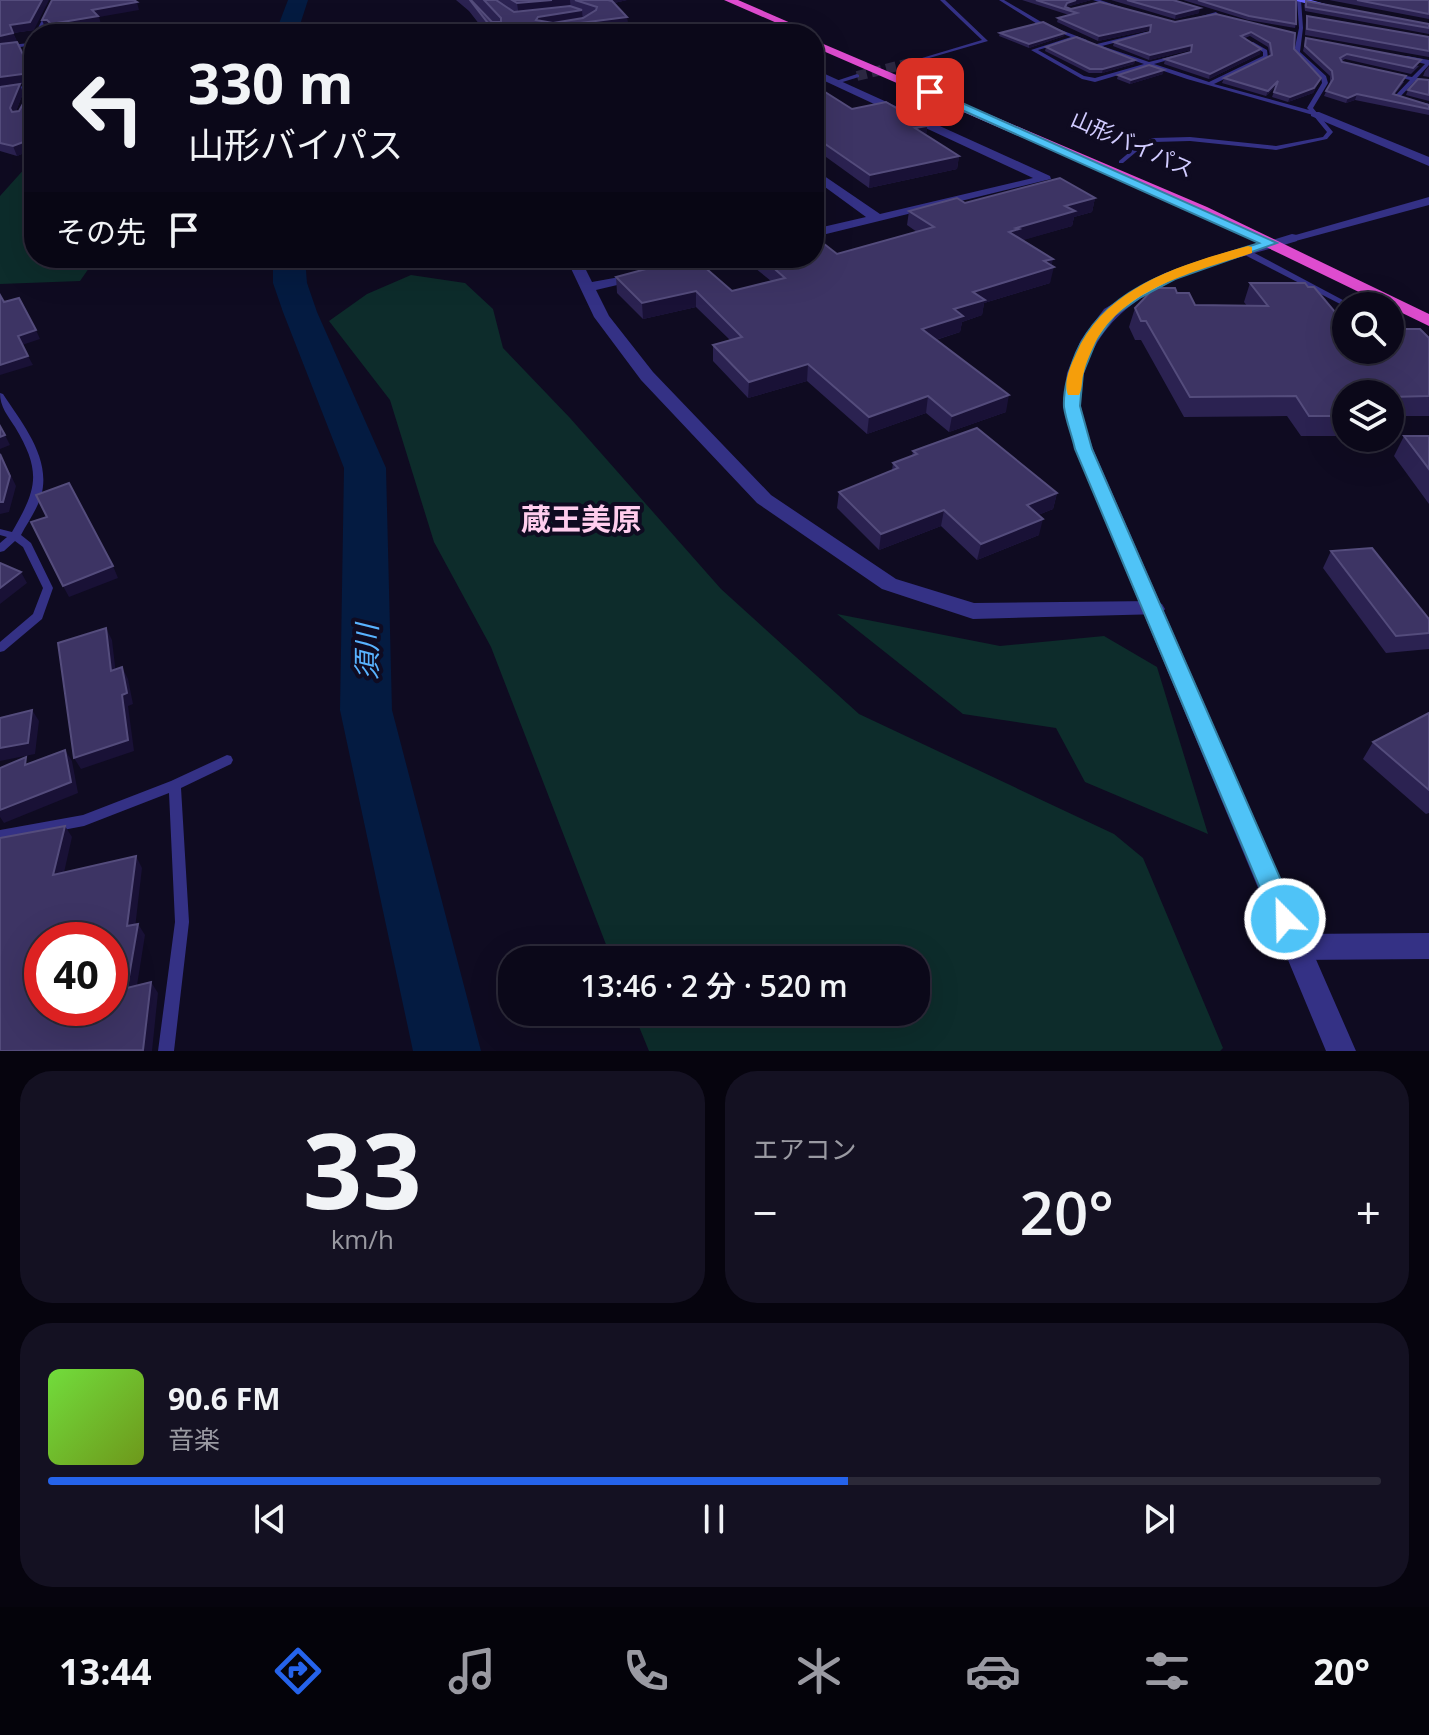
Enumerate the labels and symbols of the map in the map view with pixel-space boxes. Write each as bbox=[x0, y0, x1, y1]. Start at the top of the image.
pin bbox=[896, 58, 964, 126]
street label: 山形バイパス bbox=[1067, 103, 1199, 183]
district label: 蔵王美原 bbox=[521, 498, 641, 539]
water label: 須川 bbox=[347, 621, 385, 680]
position arrow bbox=[1243, 877, 1327, 961]
speed limit sign: 40 bbox=[24, 922, 128, 1026]

